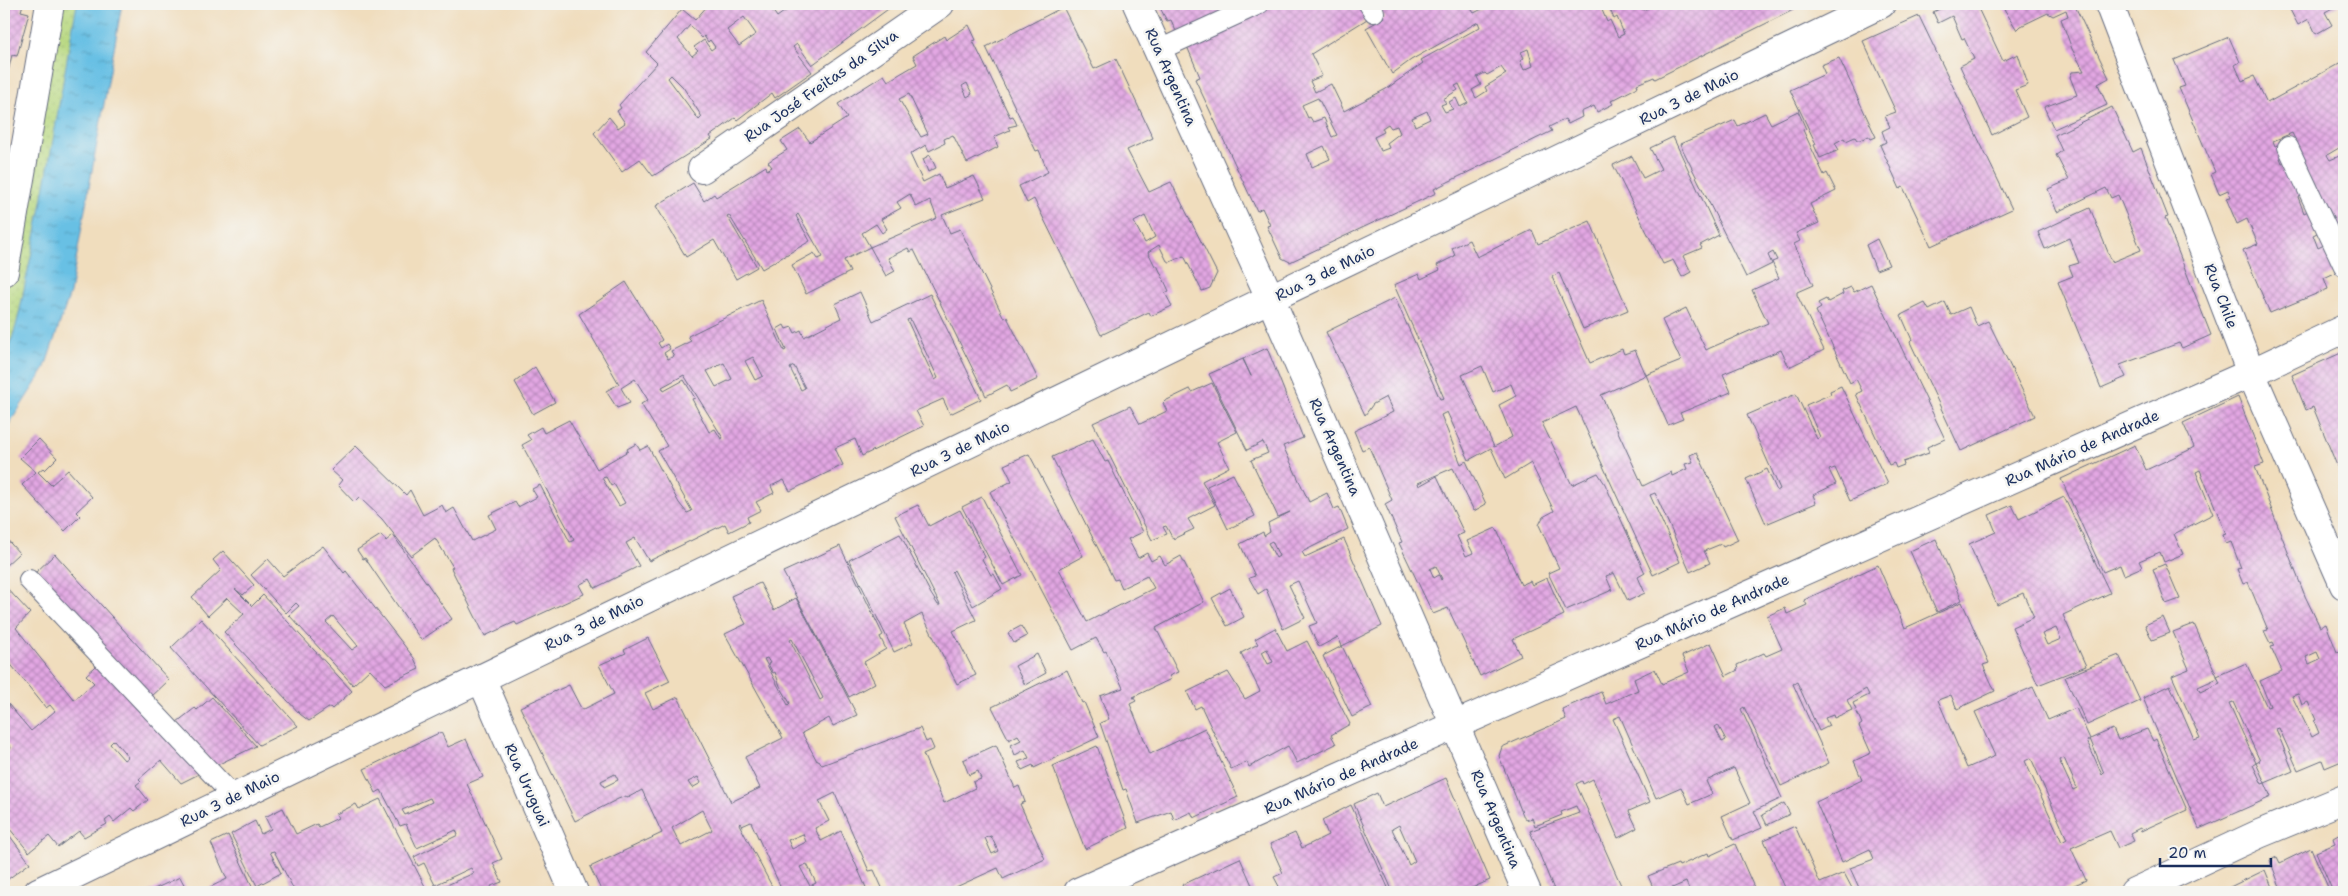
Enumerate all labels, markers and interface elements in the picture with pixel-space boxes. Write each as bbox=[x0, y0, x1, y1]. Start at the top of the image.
street label: Rua José Freitas da Silva bbox=[740, 25, 902, 147]
street label: Rua Argentina bbox=[1140, 25, 1202, 130]
street label: Rua 3 de Maio bbox=[1636, 64, 1742, 130]
street label: Rua 3 de Maio bbox=[1272, 240, 1378, 306]
street label: Rua Chile bbox=[2199, 261, 2243, 331]
street label: Rua Argentina bbox=[1304, 395, 1366, 500]
street label: Rua Mário de Andrade bbox=[2002, 405, 2162, 491]
street label: Rua 3 de Maio bbox=[907, 416, 1013, 482]
street label: Rua Mário de Andrade bbox=[1632, 569, 1792, 655]
street label: Rua 3 de Maio bbox=[541, 590, 647, 656]
street label: Rua Mário de Andrade bbox=[1261, 733, 1421, 819]
street label: Rua Uruguai bbox=[500, 740, 554, 830]
street label: Rua 3 de Maio bbox=[177, 766, 283, 832]
street label: Rua Argentina bbox=[1466, 767, 1526, 872]
scale bar bbox=[2160, 836, 2272, 868]
text: 20 m bbox=[2168, 843, 2207, 863]

